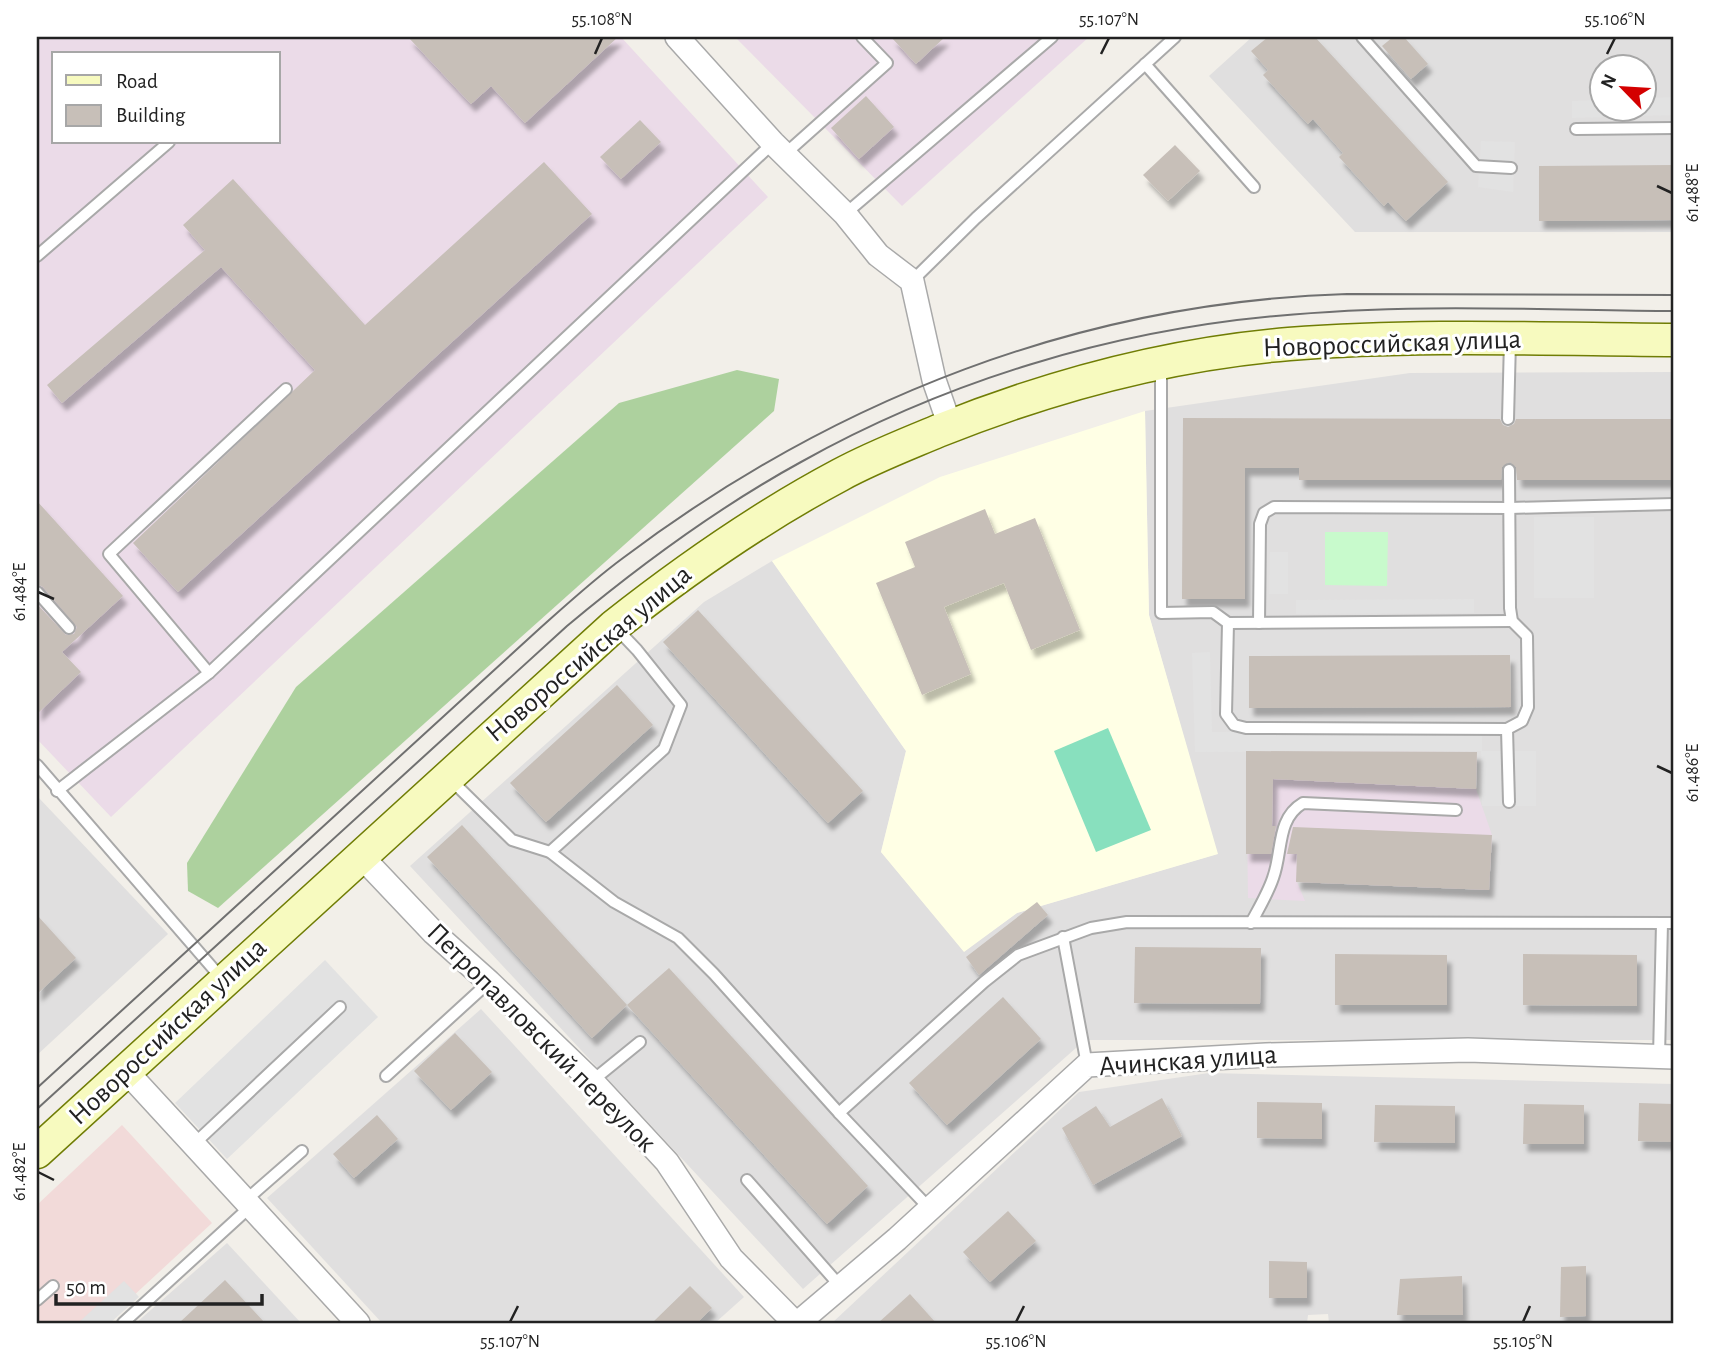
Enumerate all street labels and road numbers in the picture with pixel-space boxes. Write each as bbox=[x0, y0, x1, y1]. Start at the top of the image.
street label: Новороссийская улица bbox=[1262, 325, 1522, 363]
street label: Новороссийская улица bbox=[481, 560, 697, 748]
street label: Петропавловский переулок bbox=[421, 918, 661, 1158]
street label: Новороссийская улица bbox=[64, 933, 272, 1131]
street label: Ачинская улица bbox=[1098, 1041, 1278, 1081]

